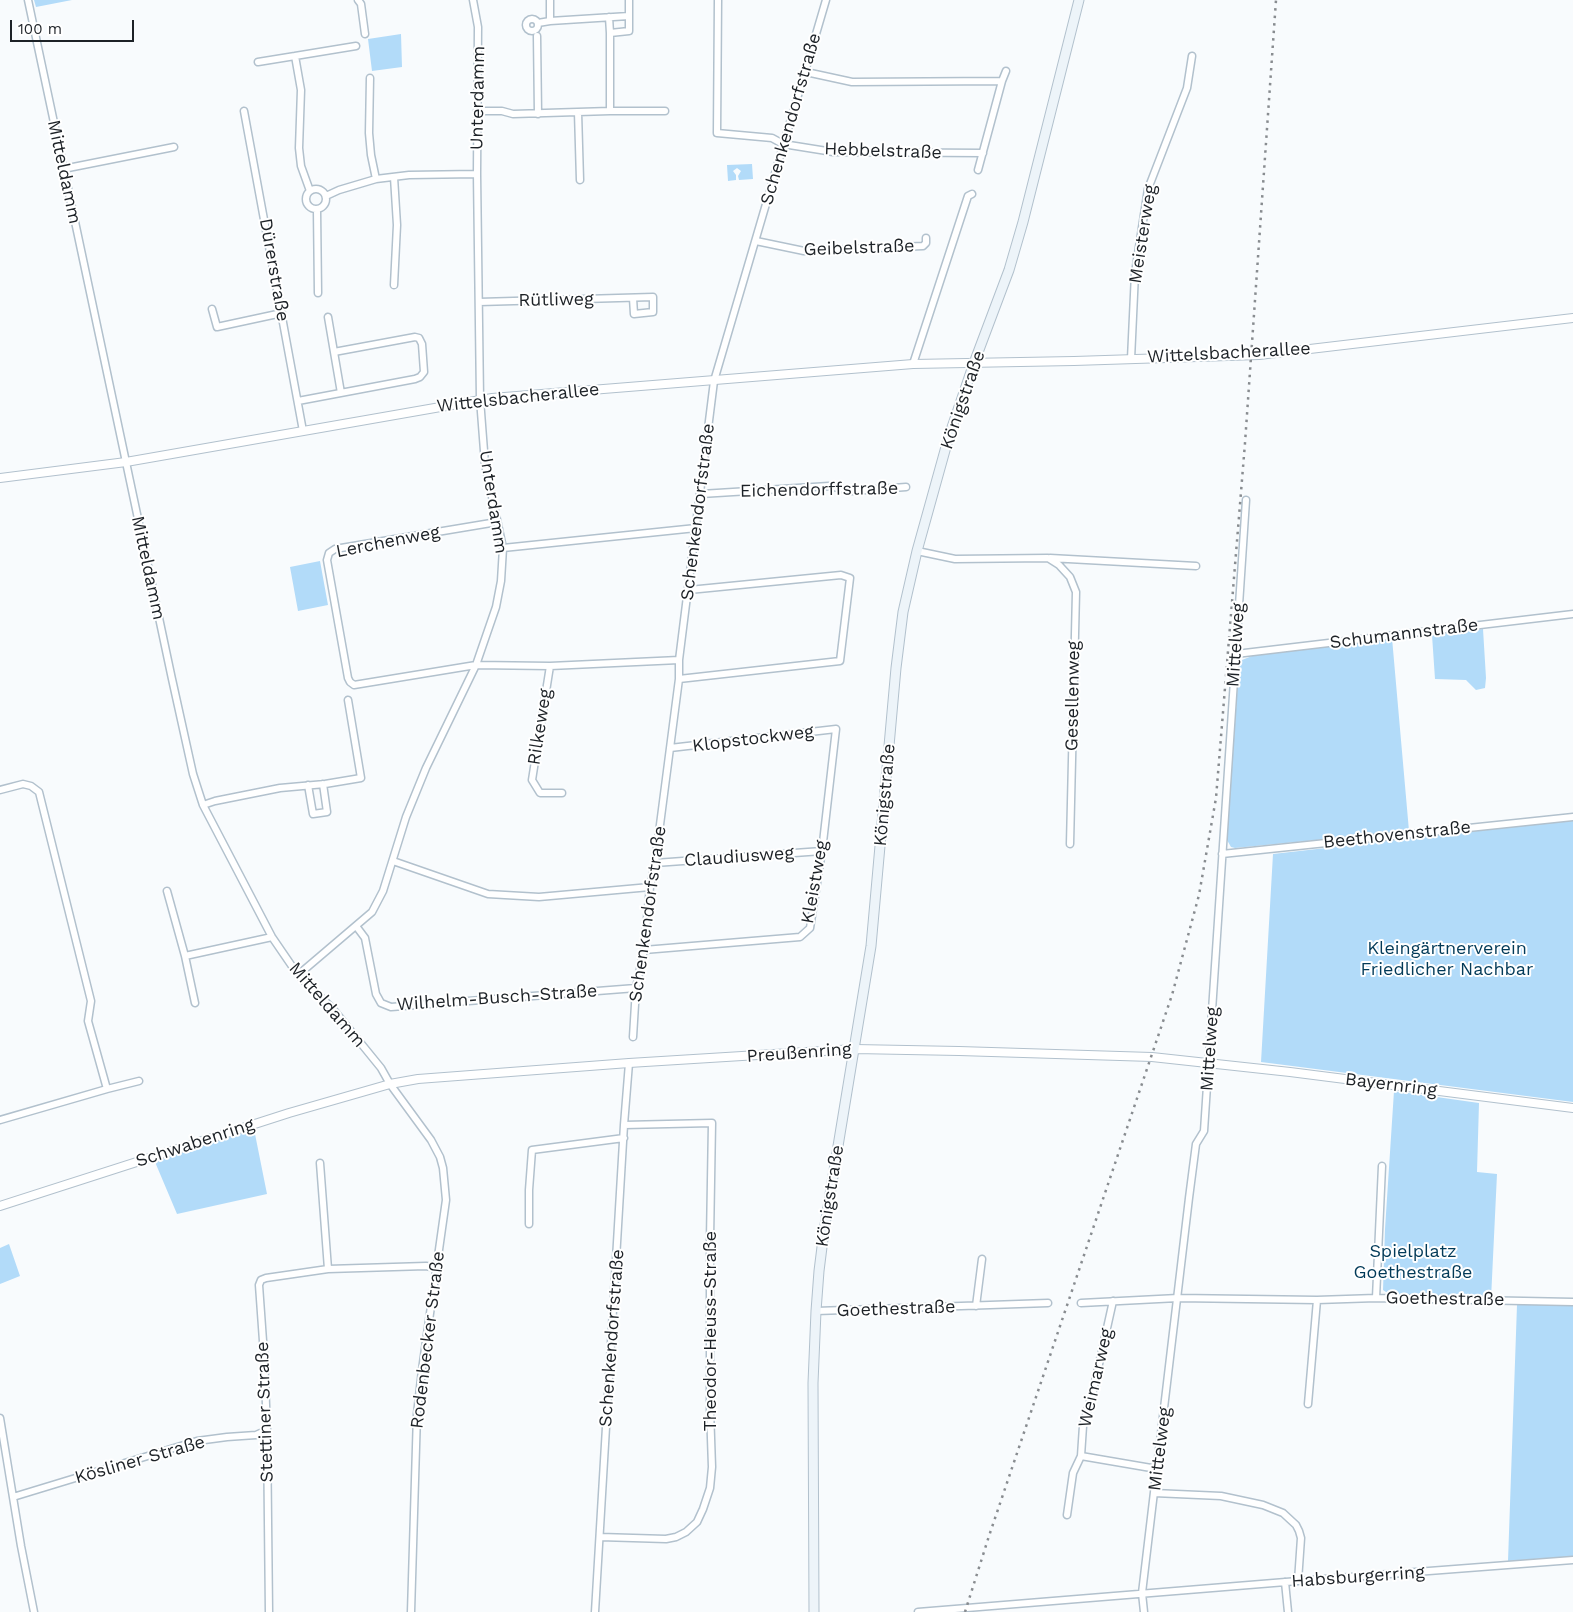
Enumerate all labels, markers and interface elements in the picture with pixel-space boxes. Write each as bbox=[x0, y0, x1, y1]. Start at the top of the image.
scale bar bbox=[12, 10, 136, 42]
text: 100 m bbox=[18, 20, 62, 38]
street label: Schenkendorfstraße bbox=[756, 30, 826, 208]
street label: Unterdamm bbox=[466, 46, 490, 150]
street label: Mitteldamm bbox=[42, 118, 86, 226]
street label: Hebbelstraße bbox=[824, 138, 942, 164]
street label: Meisterweg bbox=[1125, 183, 1161, 285]
street label: Dürerstraße bbox=[254, 217, 294, 323]
street label: Geibelstraße bbox=[803, 235, 915, 261]
street label: Rütliweg bbox=[518, 289, 594, 311]
street label: Wittelsbacherallee bbox=[1147, 338, 1311, 368]
street label: Königstraße bbox=[936, 348, 990, 452]
street label: Wittelsbacherallee bbox=[436, 379, 600, 417]
street label: Schenkendorfstraße bbox=[676, 422, 720, 602]
street label: Unterdamm bbox=[474, 449, 512, 555]
street label: Eichendorffstraße bbox=[740, 478, 898, 502]
street label: Mitteldamm bbox=[126, 514, 170, 622]
street label: Lerchenweg bbox=[334, 521, 442, 563]
street label: Mittelweg bbox=[1222, 602, 1250, 688]
street label: Schumannstraße bbox=[1329, 614, 1479, 654]
street label: Gesellenweg bbox=[1061, 641, 1085, 751]
street label: Rilkeweg bbox=[523, 687, 557, 767]
street label: Klopstockweg bbox=[691, 721, 815, 757]
street label: Königstraße bbox=[870, 743, 900, 847]
street label: Beethovenstraße bbox=[1322, 817, 1472, 853]
street label: Schenkendorfstraße bbox=[625, 824, 671, 1004]
street label: Kleistweg bbox=[797, 839, 833, 925]
street label: Claudiusweg bbox=[683, 842, 795, 872]
park label: Kleingärtnerverein Friedlicher Nachbar bbox=[1361, 938, 1533, 981]
street label: Mitteldamm bbox=[284, 958, 370, 1052]
street label: Wilhelm-Busch-Straße bbox=[396, 980, 598, 1016]
street label: Mittelweg bbox=[1196, 1006, 1224, 1092]
street label: Preußenring bbox=[746, 1039, 852, 1067]
street label: Bayernring bbox=[1344, 1069, 1438, 1101]
street label: Schwabenring bbox=[133, 1114, 257, 1172]
street label: Königstraße bbox=[811, 1143, 849, 1249]
street label: Theodor-Heuss-Straße bbox=[700, 1231, 722, 1431]
park label: Spielplatz Goethestraße bbox=[1354, 1241, 1472, 1284]
street label: Schenkendorfstraße bbox=[595, 1248, 629, 1428]
street label: Rodenbecker Straße bbox=[406, 1250, 450, 1430]
street label: Goethestraße bbox=[1385, 1287, 1505, 1311]
street label: Goethestraße bbox=[836, 1296, 956, 1322]
street label: Weimarweg bbox=[1074, 1326, 1118, 1430]
street label: Stettiner Straße bbox=[252, 1341, 278, 1483]
street label: Mittelweg bbox=[1144, 1406, 1176, 1492]
street label: Kösliner Straße bbox=[72, 1431, 208, 1489]
street label: Habsburgerring bbox=[1291, 1562, 1425, 1592]

